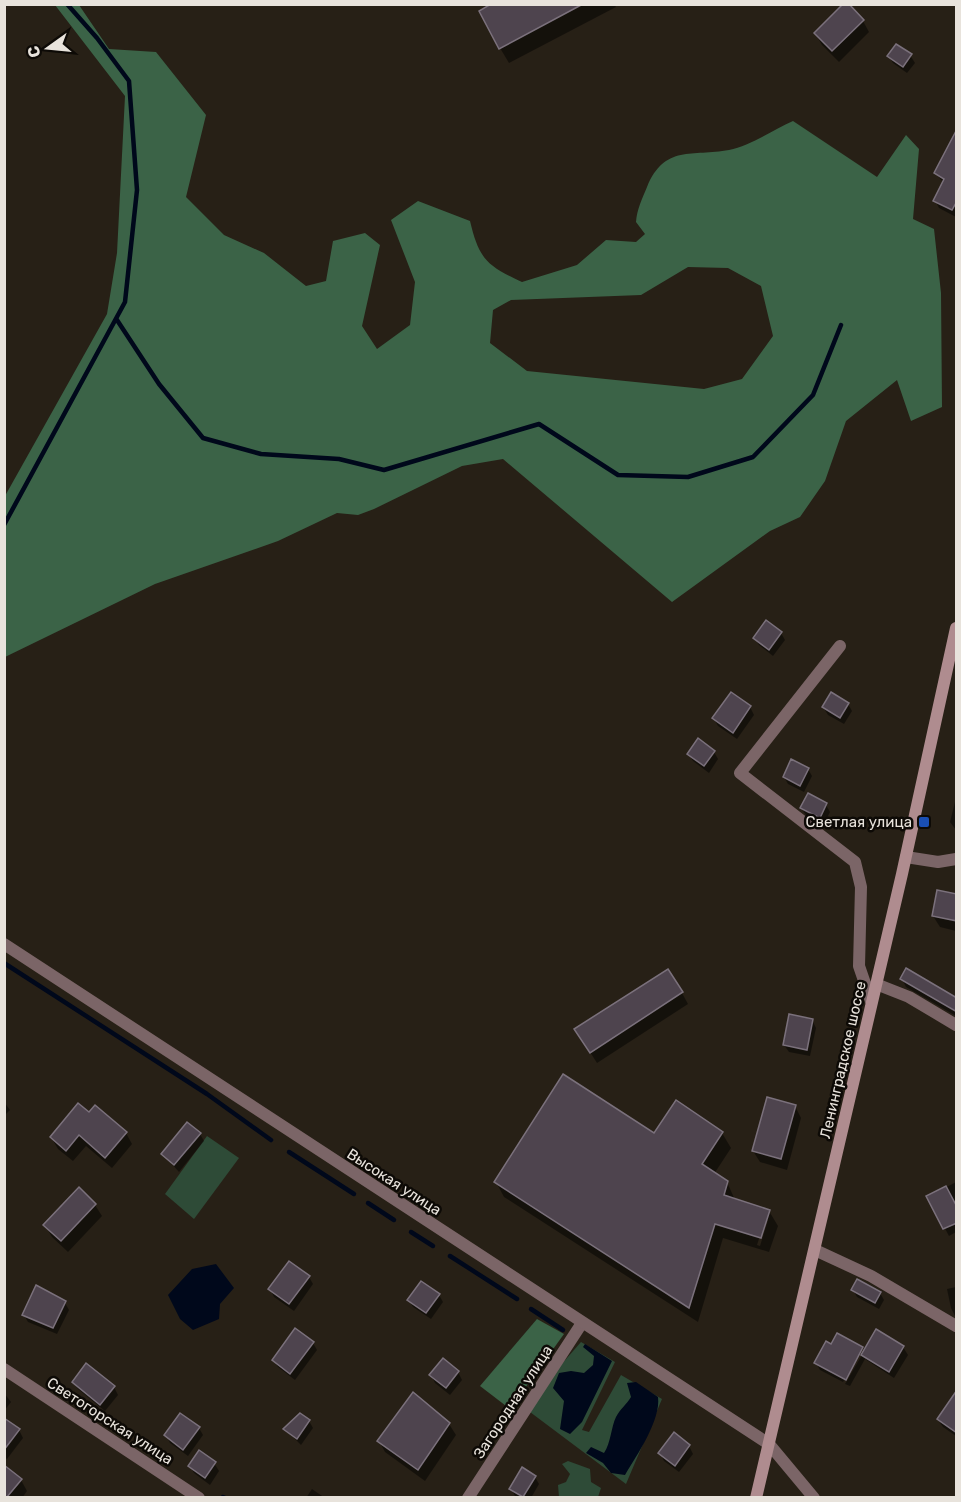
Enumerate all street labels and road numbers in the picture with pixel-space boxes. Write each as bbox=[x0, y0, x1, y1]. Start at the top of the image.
street label: Ленинградское шоссе bbox=[816, 980, 870, 1140]
street label: Высокая улица bbox=[343, 1145, 445, 1219]
street label: Загородная улица bbox=[470, 1342, 556, 1462]
street label: Светогорская улица bbox=[44, 1374, 176, 1468]

